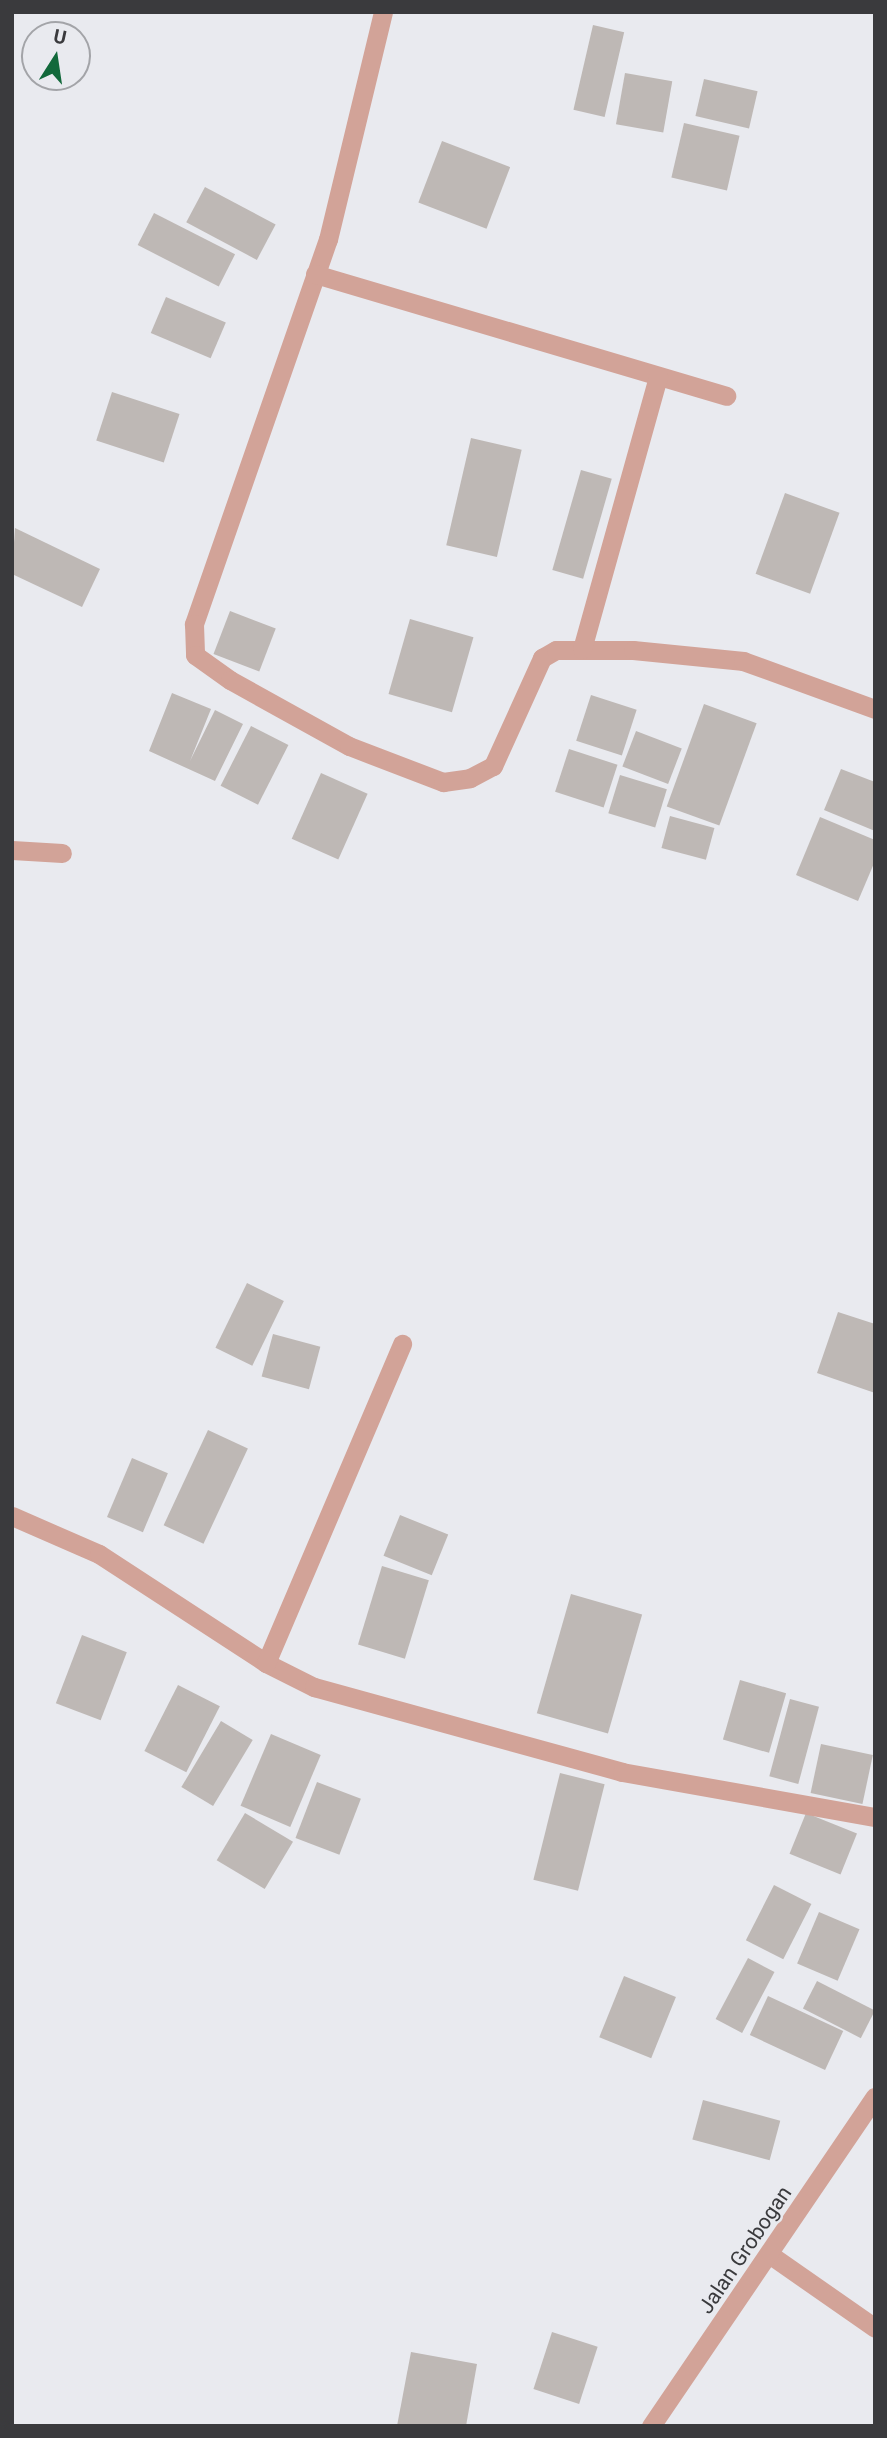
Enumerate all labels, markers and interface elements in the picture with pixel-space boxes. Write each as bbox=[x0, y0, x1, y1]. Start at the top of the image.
north arrow bbox=[21, 21, 91, 91]
text: U bbox=[52, 24, 69, 49]
street label: Jalan Grobogan bbox=[693, 2182, 797, 2318]

